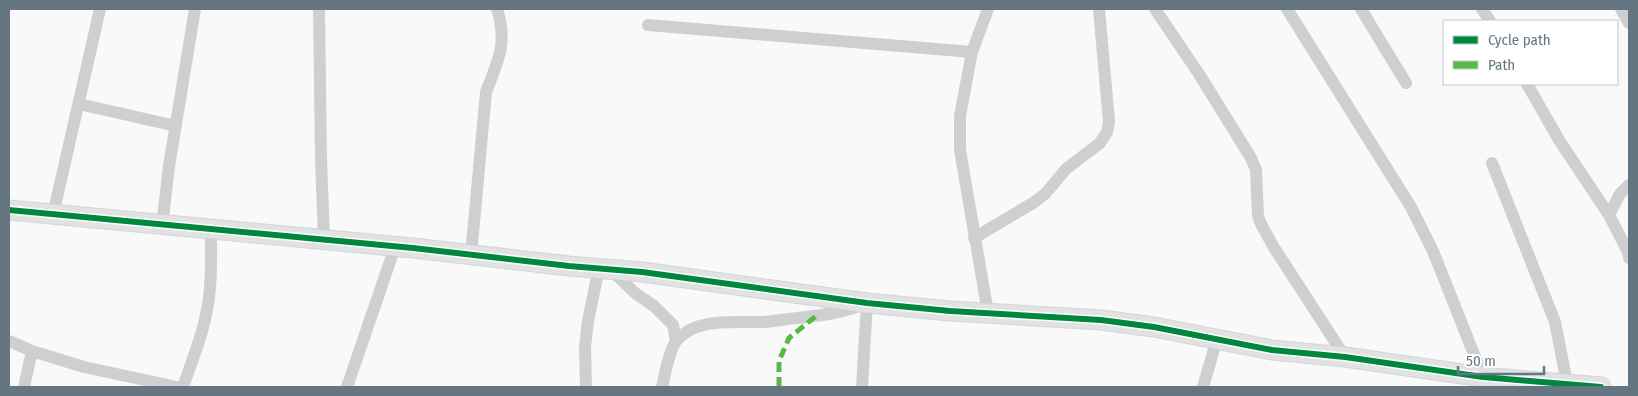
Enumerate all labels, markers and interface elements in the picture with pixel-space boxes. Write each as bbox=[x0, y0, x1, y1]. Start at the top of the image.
legend bbox=[1443, 20, 1618, 85]
text: Cycle path bbox=[1488, 31, 1551, 49]
text: Path bbox=[1488, 56, 1515, 74]
scale bar bbox=[1458, 344, 1544, 376]
text: 50 m bbox=[1466, 352, 1496, 370]

